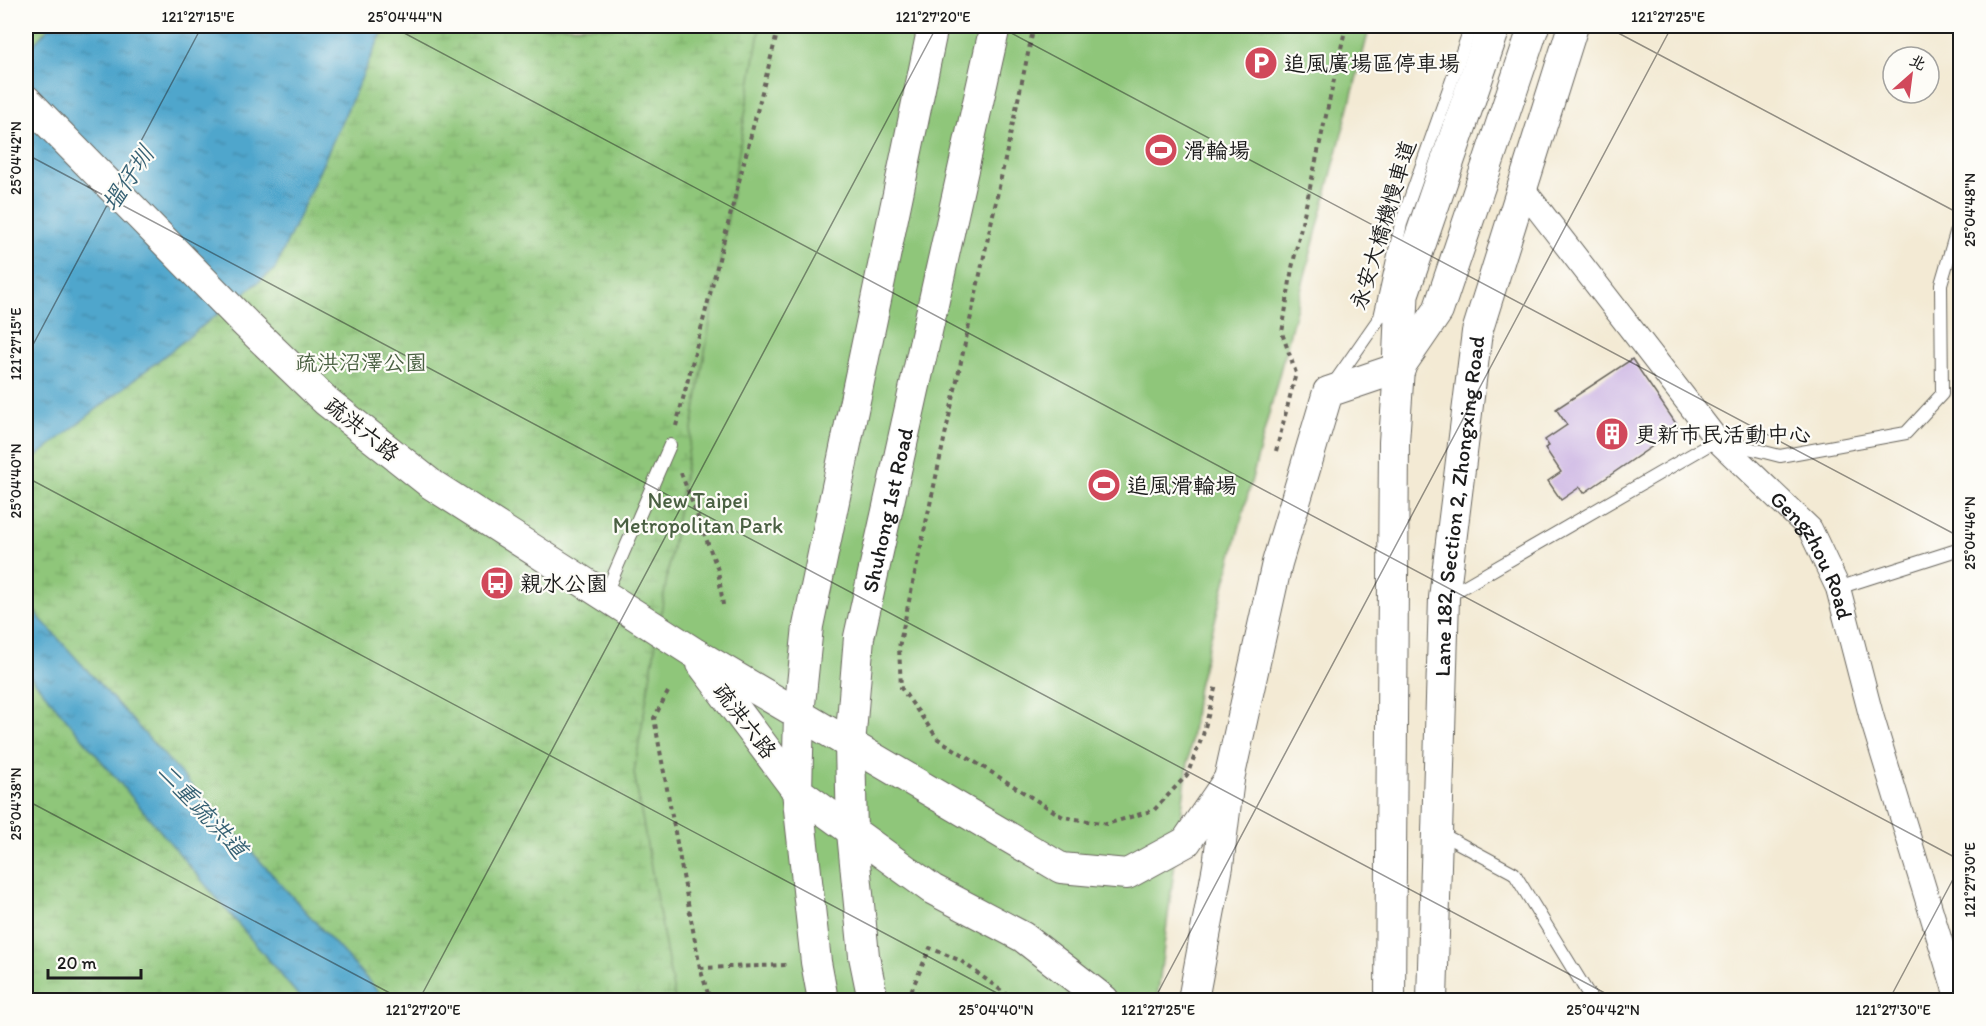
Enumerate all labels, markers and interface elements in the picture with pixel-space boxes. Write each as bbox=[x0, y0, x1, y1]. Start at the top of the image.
text: 121°27'15"E bbox=[162, 8, 234, 26]
text: 25°04'44"N bbox=[368, 8, 442, 26]
text: 121°27'20"E bbox=[895, 8, 971, 26]
text: 121°27'25"E bbox=[1631, 8, 1705, 26]
parking icon: 追風廣場區停車場 bbox=[1243, 45, 1279, 81]
north arrow bbox=[1881, 45, 1941, 105]
place label: 追風廣場區停車場 bbox=[1284, 50, 1460, 77]
text: 北 bbox=[1906, 50, 1929, 74]
text: 25°04'42"N bbox=[7, 121, 25, 195]
sports icon: 滑輪場 bbox=[1143, 132, 1179, 168]
place label: 滑輪場 bbox=[1184, 137, 1250, 164]
street label: 永安大橋機慢車道 bbox=[1344, 137, 1422, 313]
water label: 塭仔圳 bbox=[95, 139, 161, 217]
text: 25°04'48"N bbox=[1961, 173, 1979, 247]
text: 121°27'15"E bbox=[7, 308, 25, 380]
street label: Lane 182, Section 2, Zhongxing Road bbox=[1428, 334, 1490, 677]
park label: 疏洪沼澤公園 bbox=[295, 349, 427, 376]
street label: 疏洪六路 bbox=[319, 391, 405, 467]
building icon: 更新市民活動中心 bbox=[1594, 416, 1630, 452]
place label: 更新市民活動中心 bbox=[1635, 421, 1811, 448]
street label: Shuhong 1st Road bbox=[856, 425, 919, 595]
text: 25°04'40"N bbox=[7, 443, 25, 519]
sports icon: 追風滑輪場 bbox=[1086, 467, 1122, 503]
place label: 追風滑輪場 bbox=[1127, 472, 1237, 499]
street label: Gengzhou Road bbox=[1765, 485, 1859, 622]
park label: New Taipei Metropolitan Park bbox=[613, 487, 783, 539]
text: 25°04'46"N bbox=[1961, 496, 1979, 570]
bus stop icon: 親水公園 bbox=[479, 565, 515, 601]
place label: 親水公園 bbox=[520, 570, 608, 597]
street label: 疏洪六路 bbox=[708, 678, 782, 764]
water label: 二重疏洪道 bbox=[151, 756, 256, 865]
text: 25°04'38"N bbox=[7, 767, 25, 841]
text: 121°27'30"E bbox=[1961, 842, 1979, 918]
scale bar bbox=[48, 942, 141, 980]
text: 20 m bbox=[57, 952, 97, 974]
text: 121°27'20"E bbox=[385, 1001, 461, 1019]
text: 25°04'40"N bbox=[958, 1001, 1034, 1019]
text: 121°27'25"E bbox=[1121, 1001, 1195, 1019]
text: 25°04'42"N bbox=[1566, 1001, 1640, 1019]
text: 121°27'30"E bbox=[1855, 1001, 1931, 1019]

